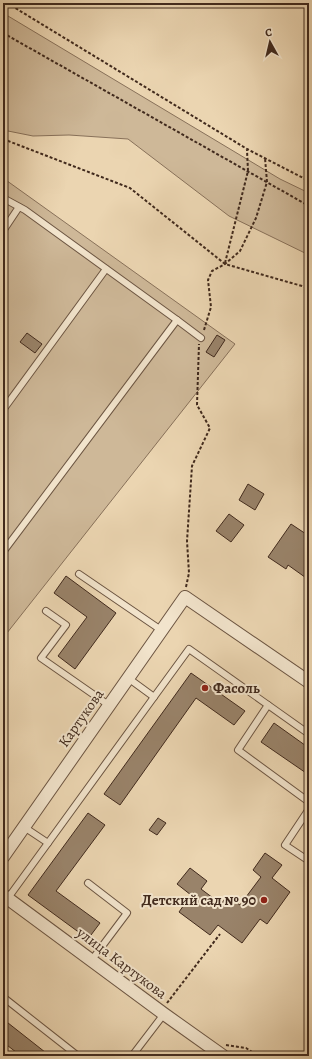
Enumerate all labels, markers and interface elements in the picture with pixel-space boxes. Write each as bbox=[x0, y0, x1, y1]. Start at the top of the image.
north arrow bbox=[250, 22, 290, 62]
text: С bbox=[264, 25, 273, 40]
place label: Фасоль bbox=[213, 678, 260, 698]
marker: Фасоль bbox=[200, 683, 210, 693]
street label: Картукова bbox=[54, 685, 108, 751]
place label: Детский сад № 90 bbox=[141, 890, 256, 910]
marker: Детский сад № 90 bbox=[259, 895, 269, 905]
street label: улица Картукова bbox=[72, 922, 171, 1004]

